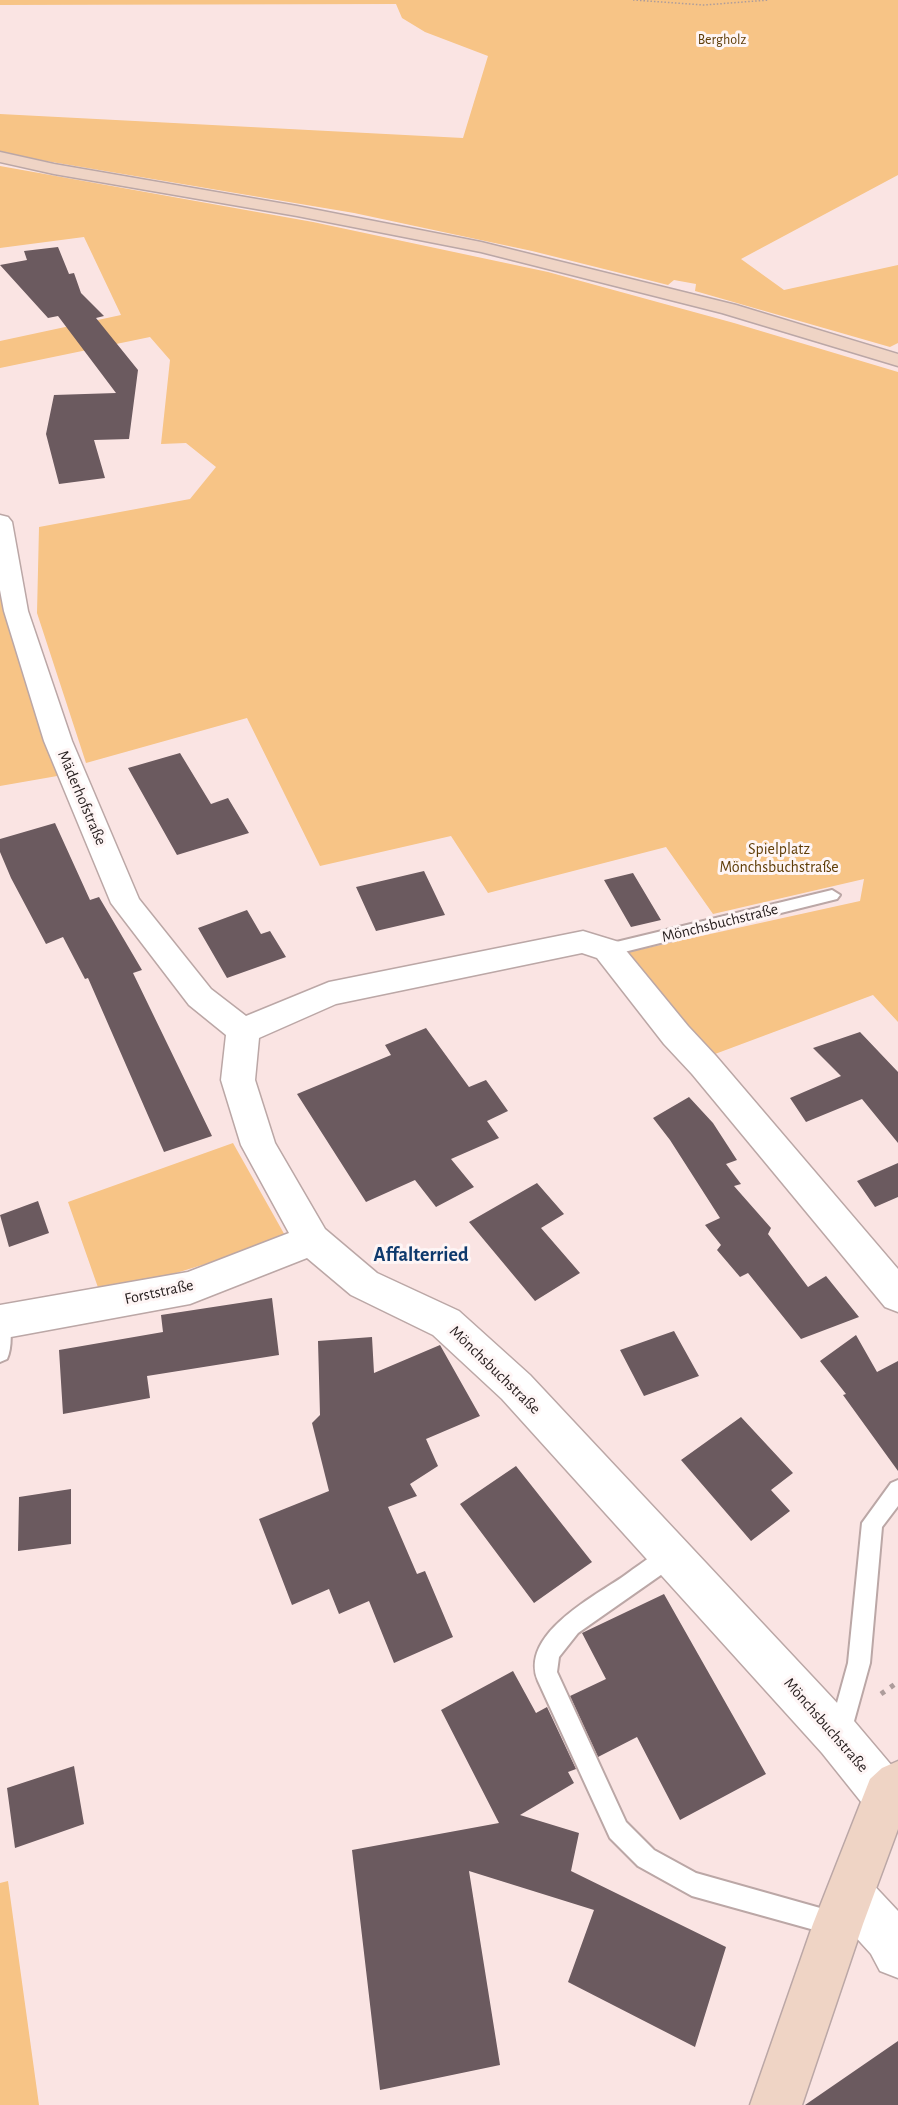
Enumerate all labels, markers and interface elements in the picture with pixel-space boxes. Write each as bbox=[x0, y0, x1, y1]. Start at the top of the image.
park label: Bergholz bbox=[698, 32, 746, 48]
street label: Mäderhofstraße bbox=[53, 748, 111, 848]
park label: Spielplatz Mönchsbuchstraße bbox=[719, 839, 839, 877]
street label: Mönchsbuchstraße bbox=[660, 899, 780, 947]
district label: Affalterried bbox=[374, 1243, 468, 1267]
street label: Forststraße bbox=[123, 1275, 195, 1309]
street label: Mönchsbuchstraße bbox=[445, 1322, 545, 1418]
street label: Mönchsbuchstraße bbox=[780, 1674, 872, 1776]

